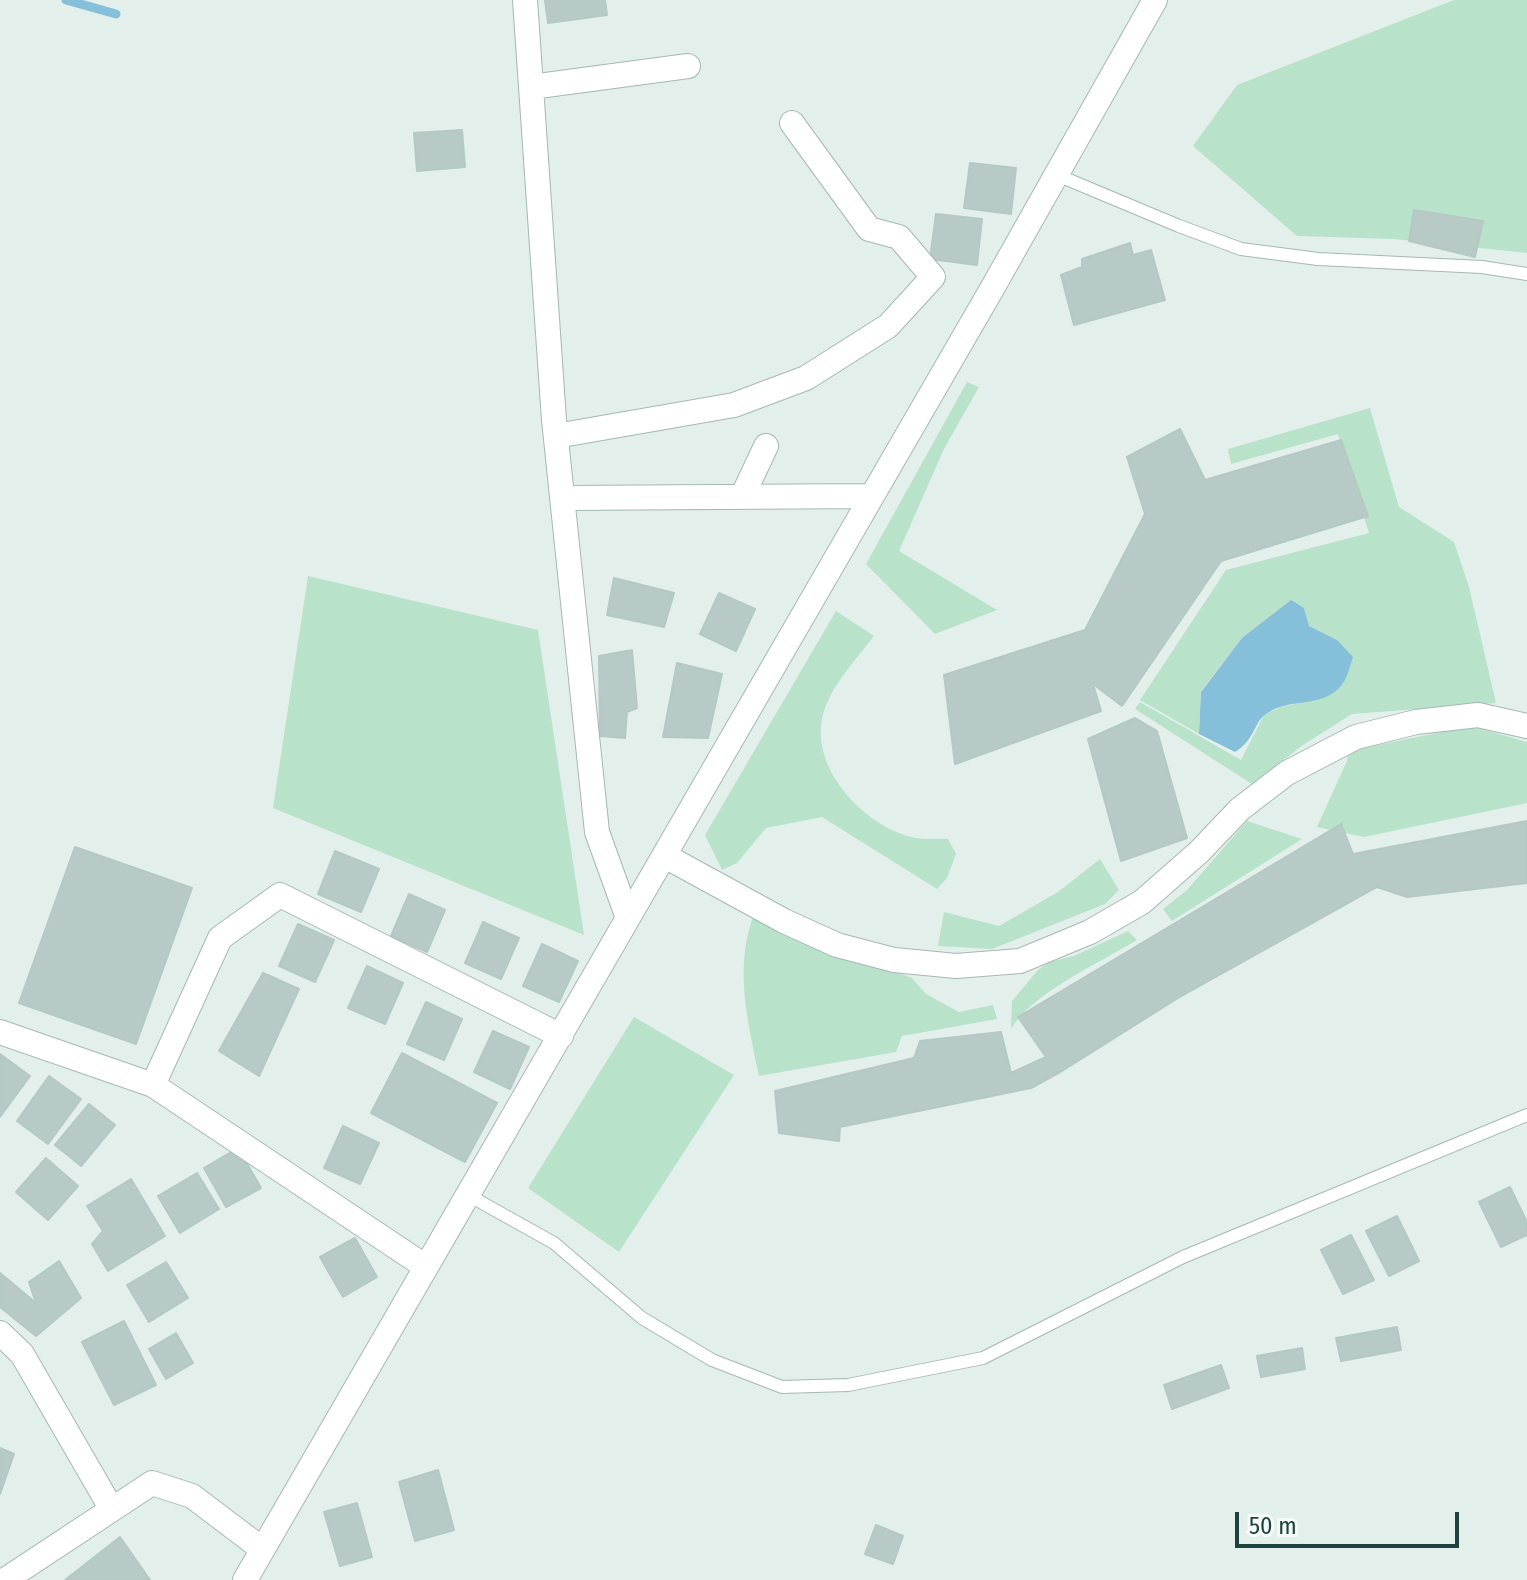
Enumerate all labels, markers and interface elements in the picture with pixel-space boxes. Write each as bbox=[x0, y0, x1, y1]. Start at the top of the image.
scale bar bbox=[1239, 1496, 1463, 1546]
text: 50 m bbox=[1249, 1512, 1297, 1540]

